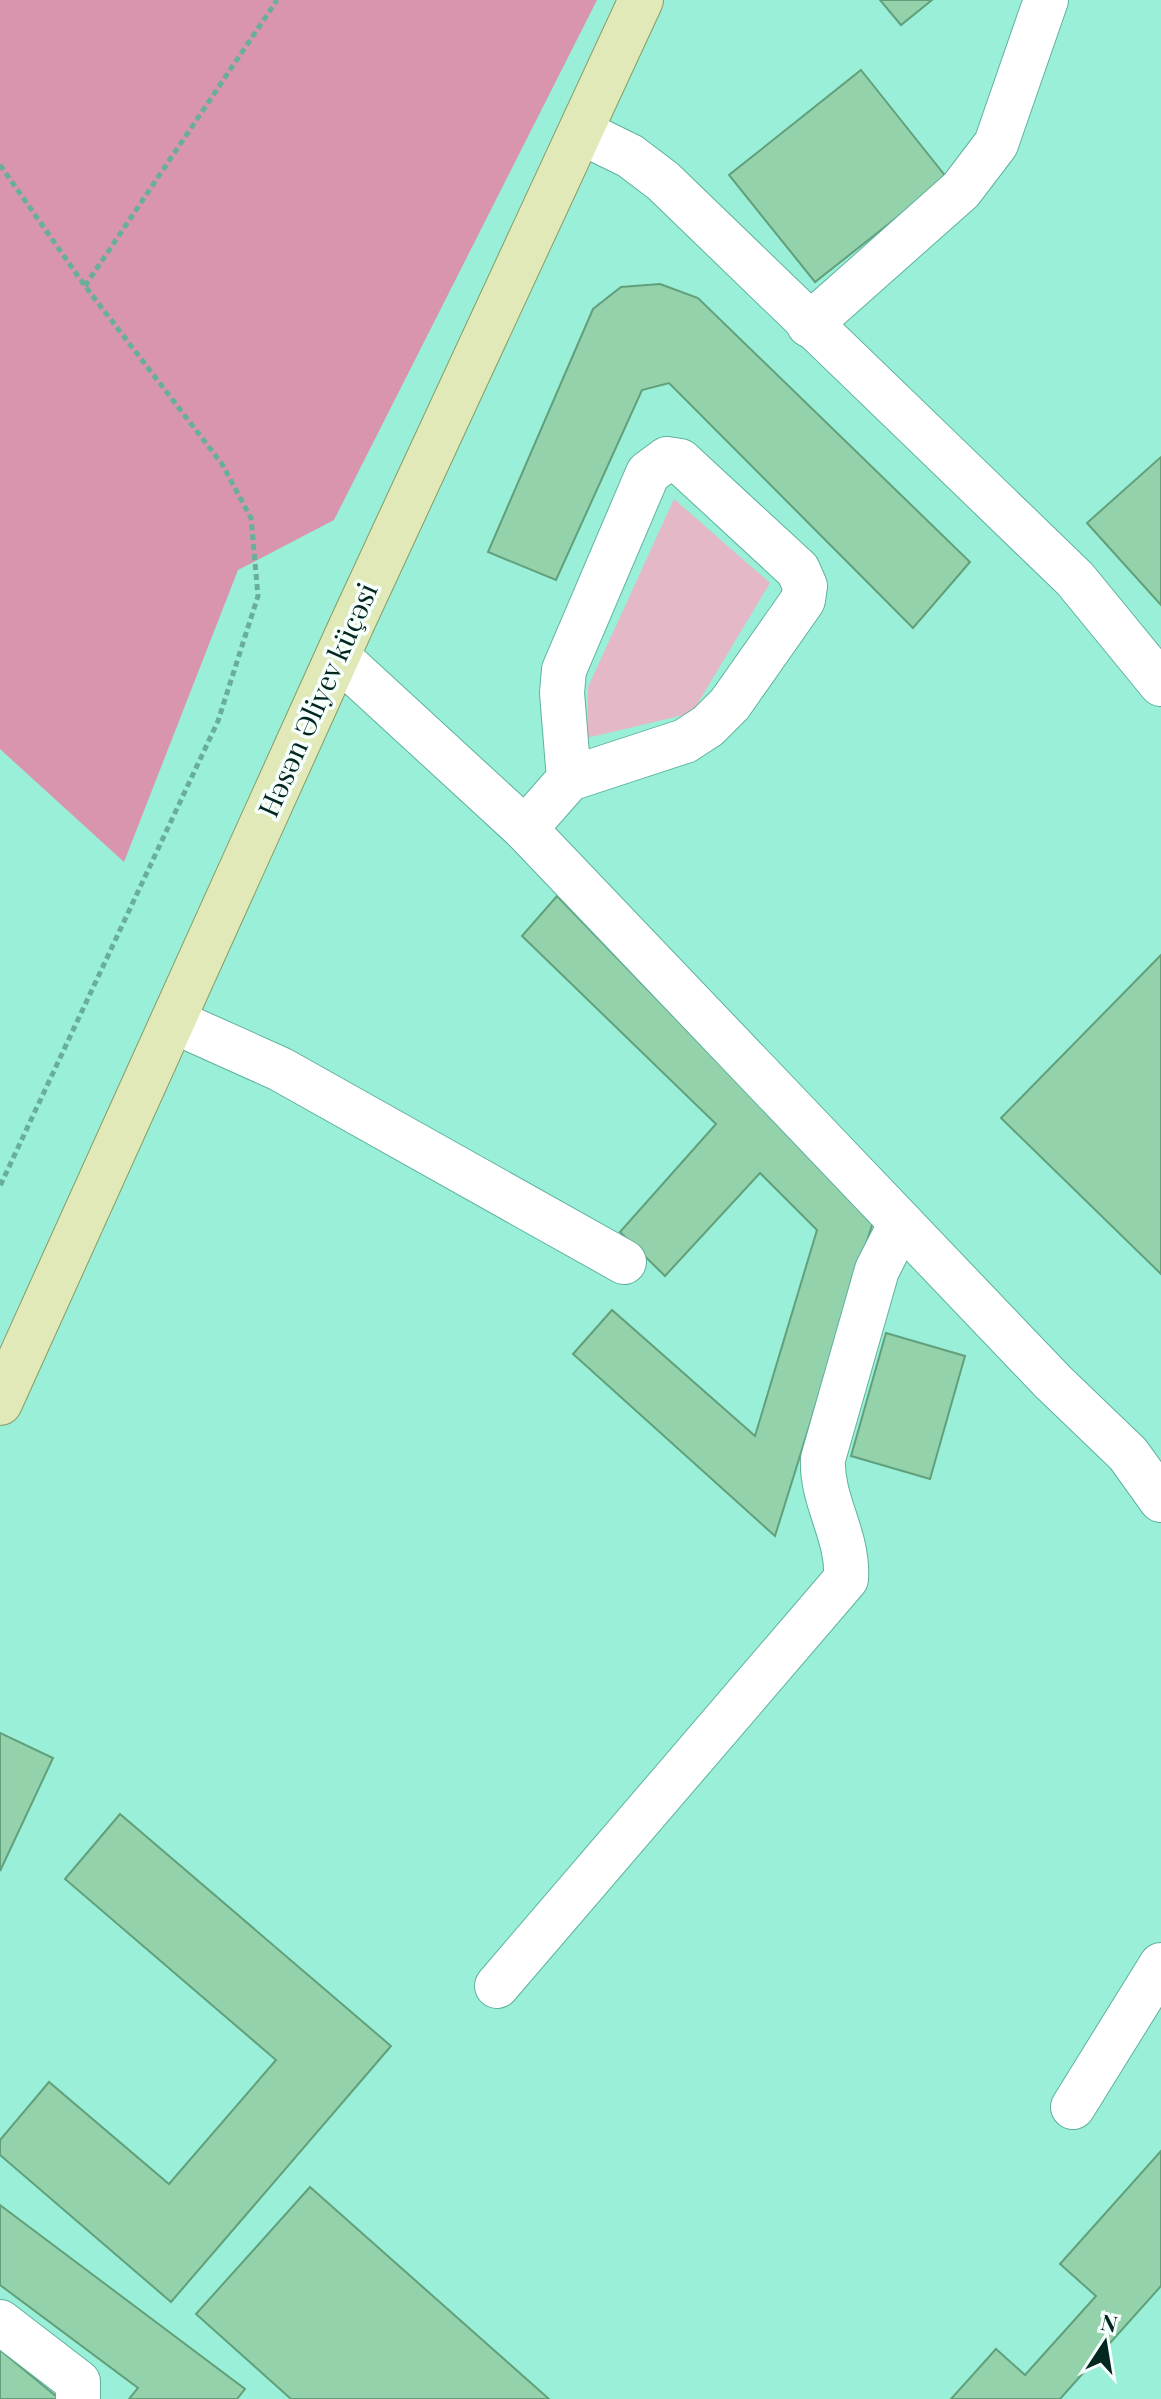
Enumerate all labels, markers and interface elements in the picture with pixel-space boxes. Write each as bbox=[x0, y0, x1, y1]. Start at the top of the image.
street label: Həsən Əliyev küçəsi bbox=[248, 577, 385, 822]
north arrow bbox=[1065, 2303, 1145, 2383]
text: N bbox=[1098, 2306, 1120, 2339]

